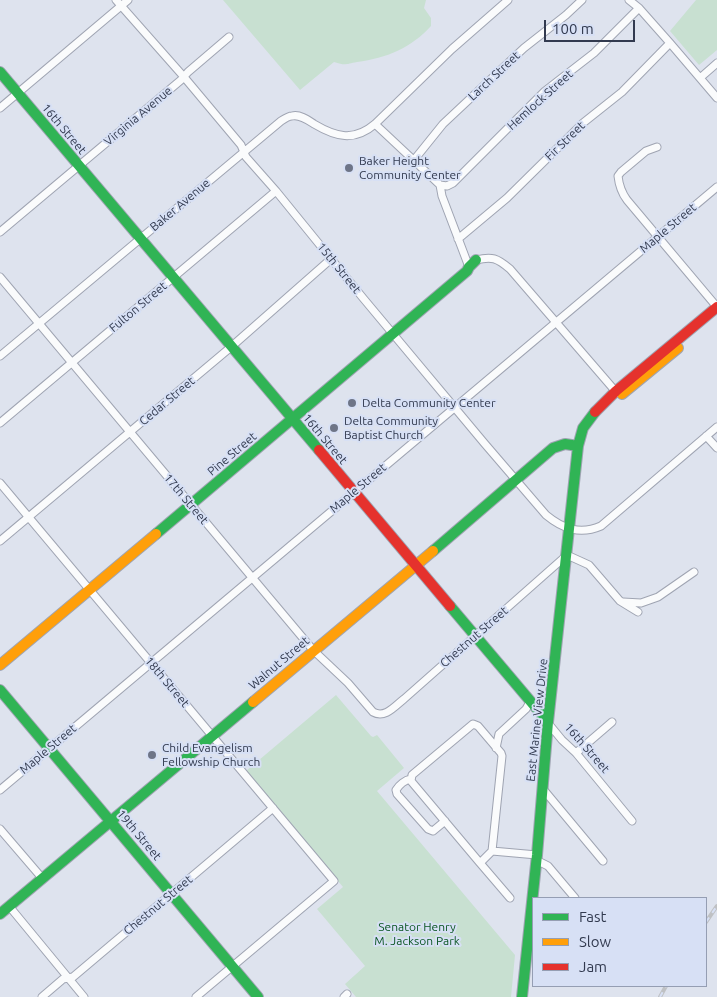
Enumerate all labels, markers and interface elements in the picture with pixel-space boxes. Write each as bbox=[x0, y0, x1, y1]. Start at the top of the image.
scale bar bbox=[547, 10, 638, 42]
text: 100 m bbox=[552, 20, 594, 37]
street label: Larch Street bbox=[465, 48, 523, 104]
street label: Hemlock Street bbox=[504, 67, 576, 133]
street label: Virginia Avenue bbox=[101, 83, 175, 149]
street label: 16th Street bbox=[39, 101, 89, 157]
street label: Fir Street bbox=[542, 118, 588, 164]
place label: Baker Height Community Center bbox=[359, 154, 461, 182]
marker: Baker Height Community Center bbox=[343, 162, 355, 174]
street label: Baker Avenue bbox=[147, 176, 213, 234]
street label: Maple Street bbox=[637, 200, 699, 256]
street label: 15th Street bbox=[314, 240, 364, 296]
street label: Fulton Street bbox=[106, 279, 170, 335]
street label: Cedar Street bbox=[136, 374, 198, 428]
place label: Delta Community Center bbox=[362, 396, 495, 410]
marker: Delta Community Center bbox=[346, 397, 358, 409]
street label: 16th Street bbox=[300, 411, 350, 467]
place label: Delta Community Baptist Church bbox=[344, 414, 438, 442]
marker: Delta Community Baptist Church bbox=[328, 422, 340, 434]
street label: Pine Street bbox=[204, 429, 260, 479]
street label: Maple Street bbox=[327, 460, 389, 516]
street label: 17th Street bbox=[161, 471, 211, 527]
street label: Chestnut Street bbox=[437, 604, 511, 670]
street label: Walnut Street bbox=[246, 633, 312, 693]
street label: 18th Street bbox=[142, 654, 192, 710]
street label: East Marine View Drive bbox=[523, 658, 551, 782]
street label: 16th Street bbox=[561, 720, 613, 776]
street label: Maple Street bbox=[17, 721, 79, 777]
place label: Child Evangelism Fellowship Church bbox=[162, 741, 260, 769]
marker: Child Evangelism Fellowship Church bbox=[146, 749, 158, 761]
street label: 19th Street bbox=[114, 807, 164, 863]
street label: Chestnut Street bbox=[121, 872, 195, 938]
legend bbox=[532, 897, 707, 987]
text: Fast bbox=[579, 908, 606, 925]
park label: Senator Henry M. Jackson Park bbox=[374, 920, 460, 948]
text: Slow bbox=[579, 933, 611, 950]
text: Jam bbox=[579, 958, 607, 975]

